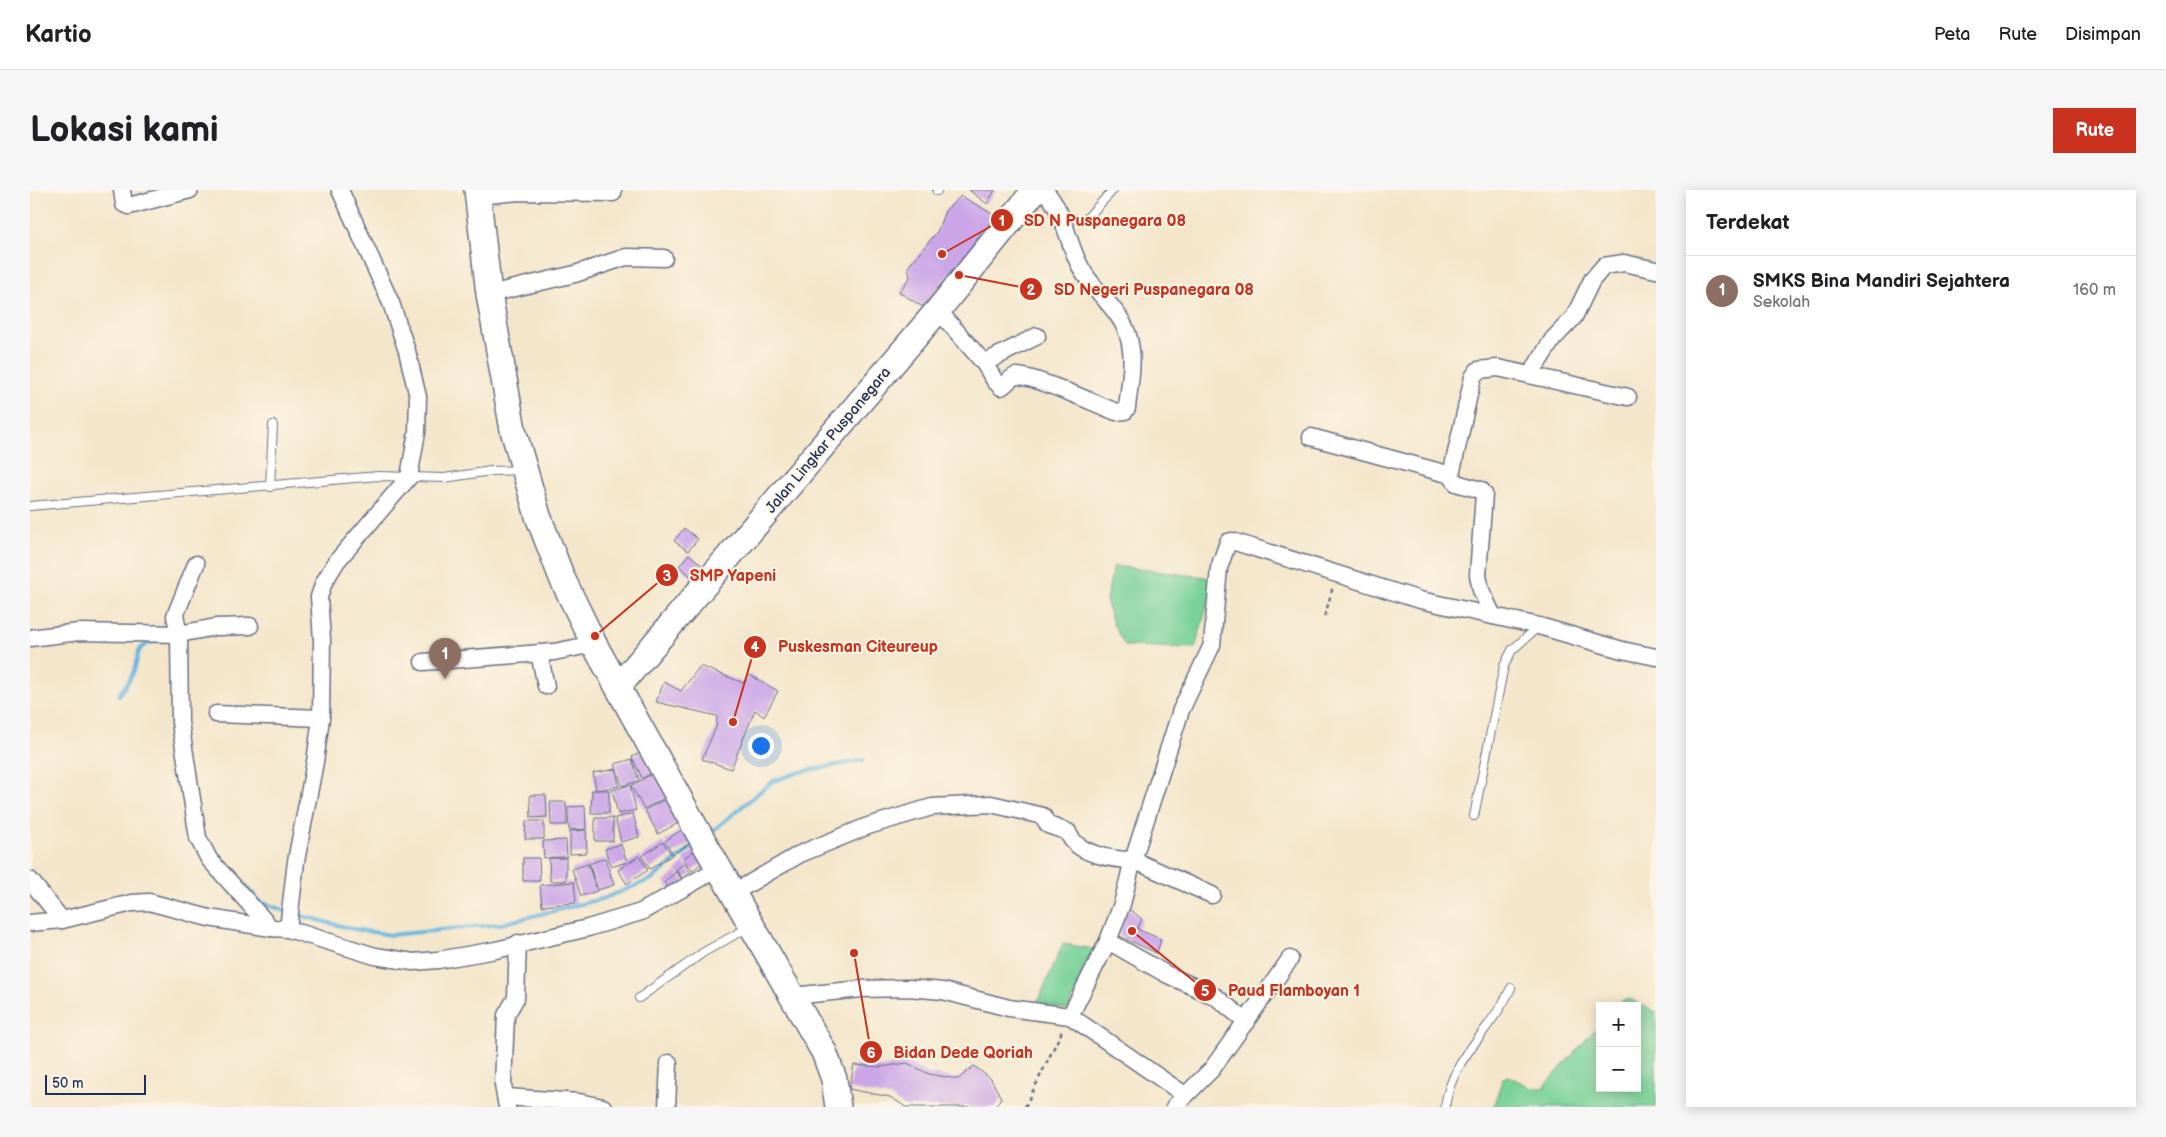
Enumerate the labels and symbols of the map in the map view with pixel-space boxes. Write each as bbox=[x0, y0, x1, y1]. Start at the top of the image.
callout: SD N Puspanegara 08 bbox=[989, 205, 1196, 236]
text: 1 bbox=[999, 212, 1005, 231]
text: SD N Puspanegara 08 bbox=[1024, 212, 1186, 231]
callout: SD Negeri Puspanegara 08 bbox=[1019, 274, 1264, 305]
text: 2 bbox=[1027, 281, 1036, 300]
text: SD Negeri Puspanegara 08 bbox=[1054, 281, 1254, 300]
street label: Jalan Lingkar Puspanegara bbox=[762, 363, 895, 517]
callout: SMP Yapeni bbox=[655, 560, 786, 591]
text: 3 bbox=[663, 567, 672, 586]
text: SMP Yapeni bbox=[690, 567, 776, 586]
callout: Puskesman Citeureup bbox=[743, 631, 948, 662]
pin: 1 bbox=[429, 638, 461, 679]
text: 4 bbox=[751, 638, 760, 657]
text: Puskesman Citeureup bbox=[778, 638, 938, 657]
your location bbox=[748, 733, 774, 759]
callout: Paud Flamboyan 1 bbox=[1193, 975, 1370, 1006]
text: 5 bbox=[1201, 982, 1210, 1001]
text: Paud Flamboyan 1 bbox=[1228, 982, 1360, 1001]
callout: Bidan Dede Qoriah bbox=[858, 1037, 1043, 1068]
text: 6 bbox=[866, 1044, 876, 1063]
text: Bidan Dede Qoriah bbox=[893, 1044, 1033, 1063]
scale bar bbox=[45, 1072, 146, 1095]

